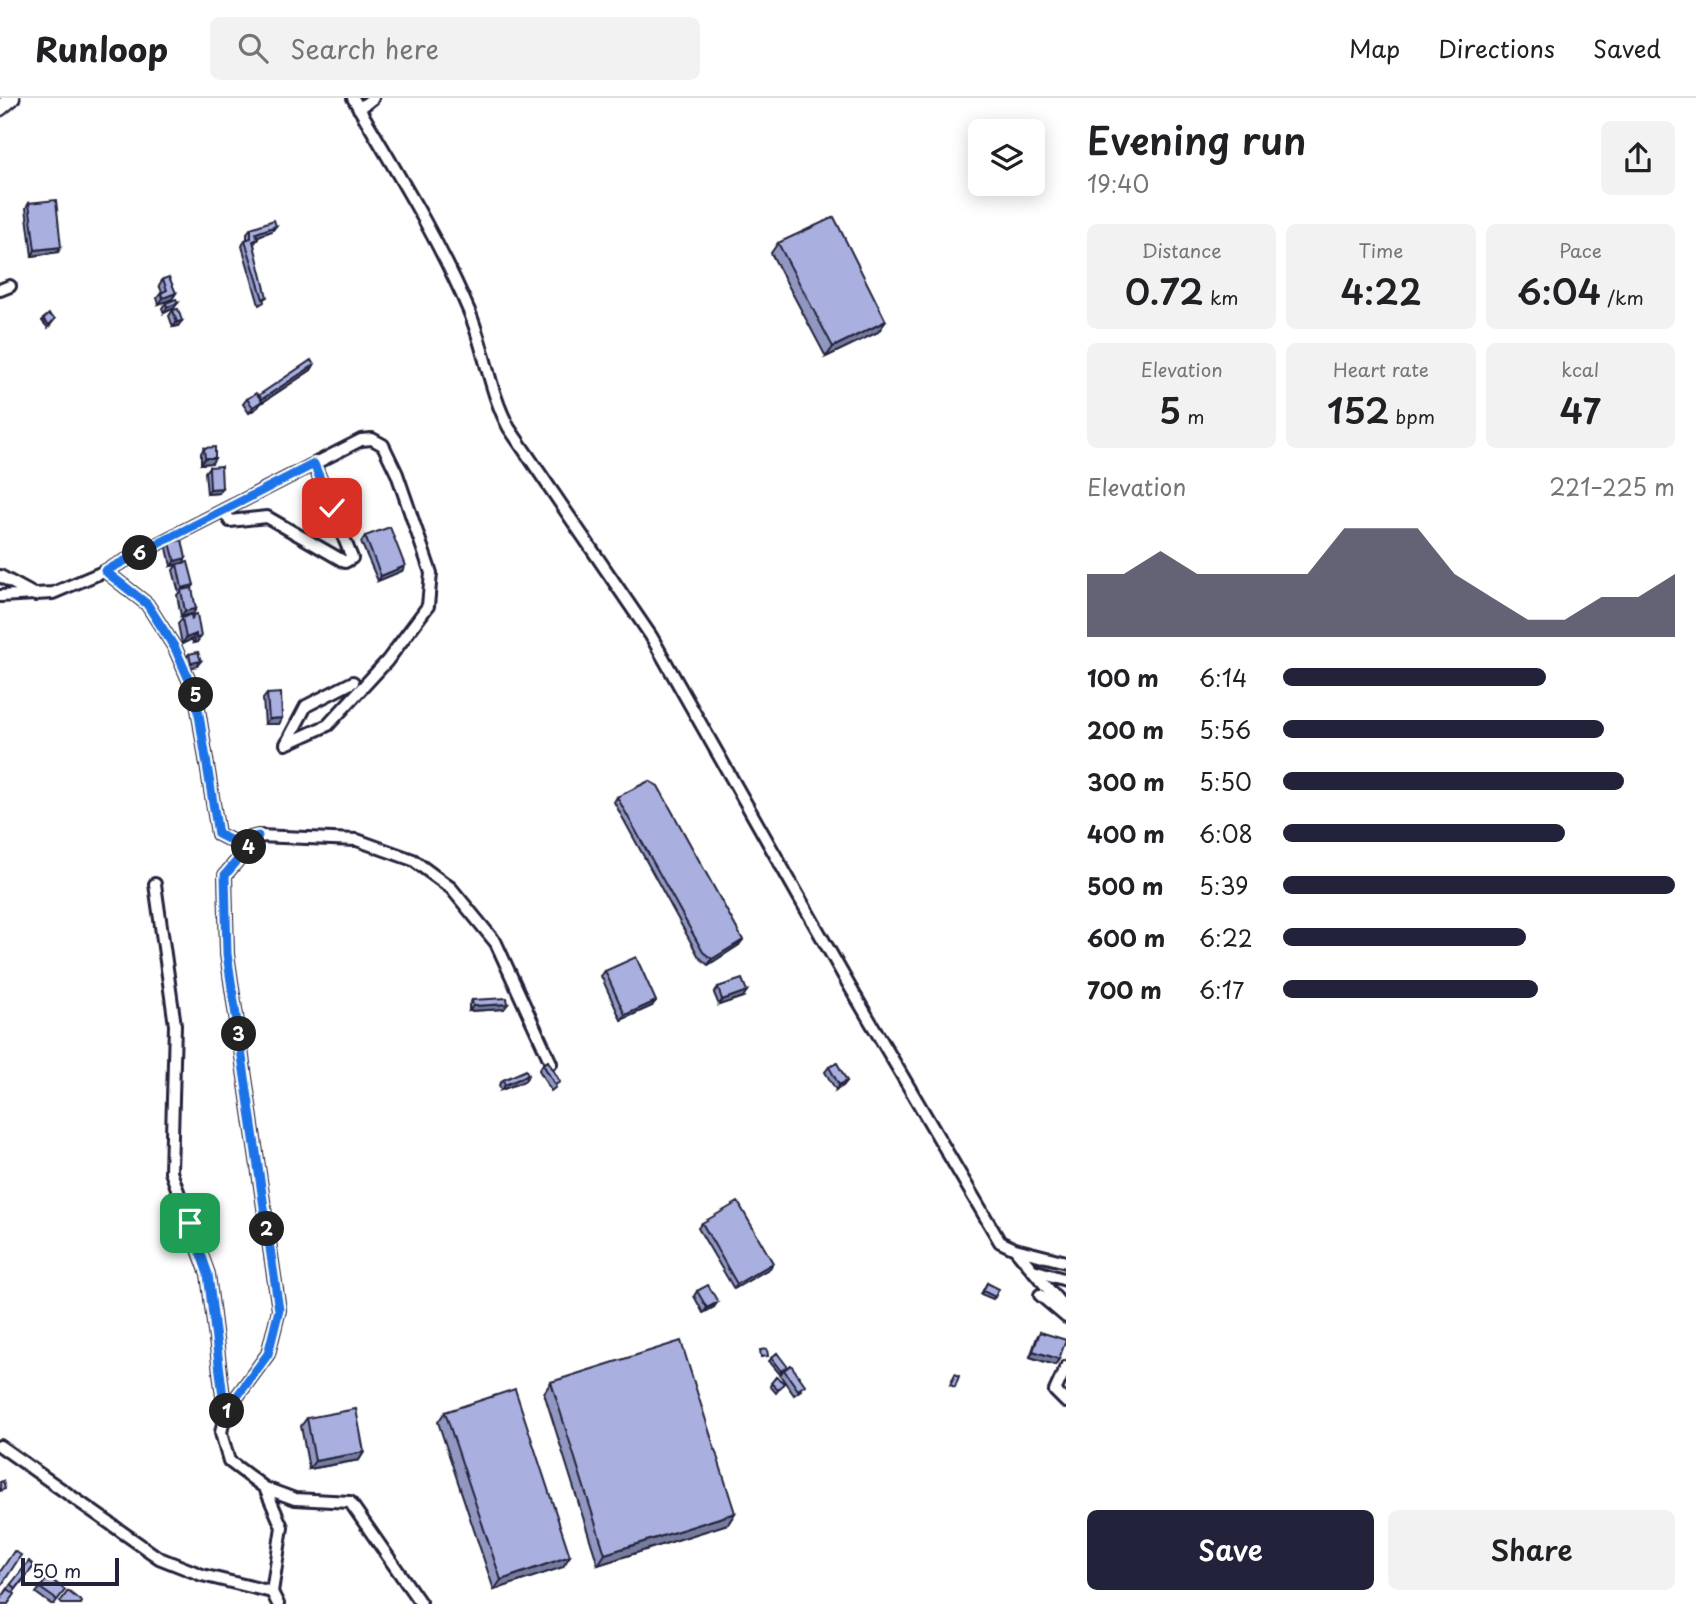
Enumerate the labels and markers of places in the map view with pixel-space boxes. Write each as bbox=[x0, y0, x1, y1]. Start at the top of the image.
pin bbox=[302, 478, 362, 538]
pin: 6 bbox=[122, 536, 158, 570]
pin: 5 bbox=[178, 678, 214, 712]
pin: 4 bbox=[232, 830, 266, 864]
pin: 3 bbox=[222, 1016, 256, 1052]
pin bbox=[160, 1193, 220, 1253]
pin: 2 bbox=[250, 1212, 284, 1246]
pin: 1 bbox=[210, 1394, 244, 1428]

